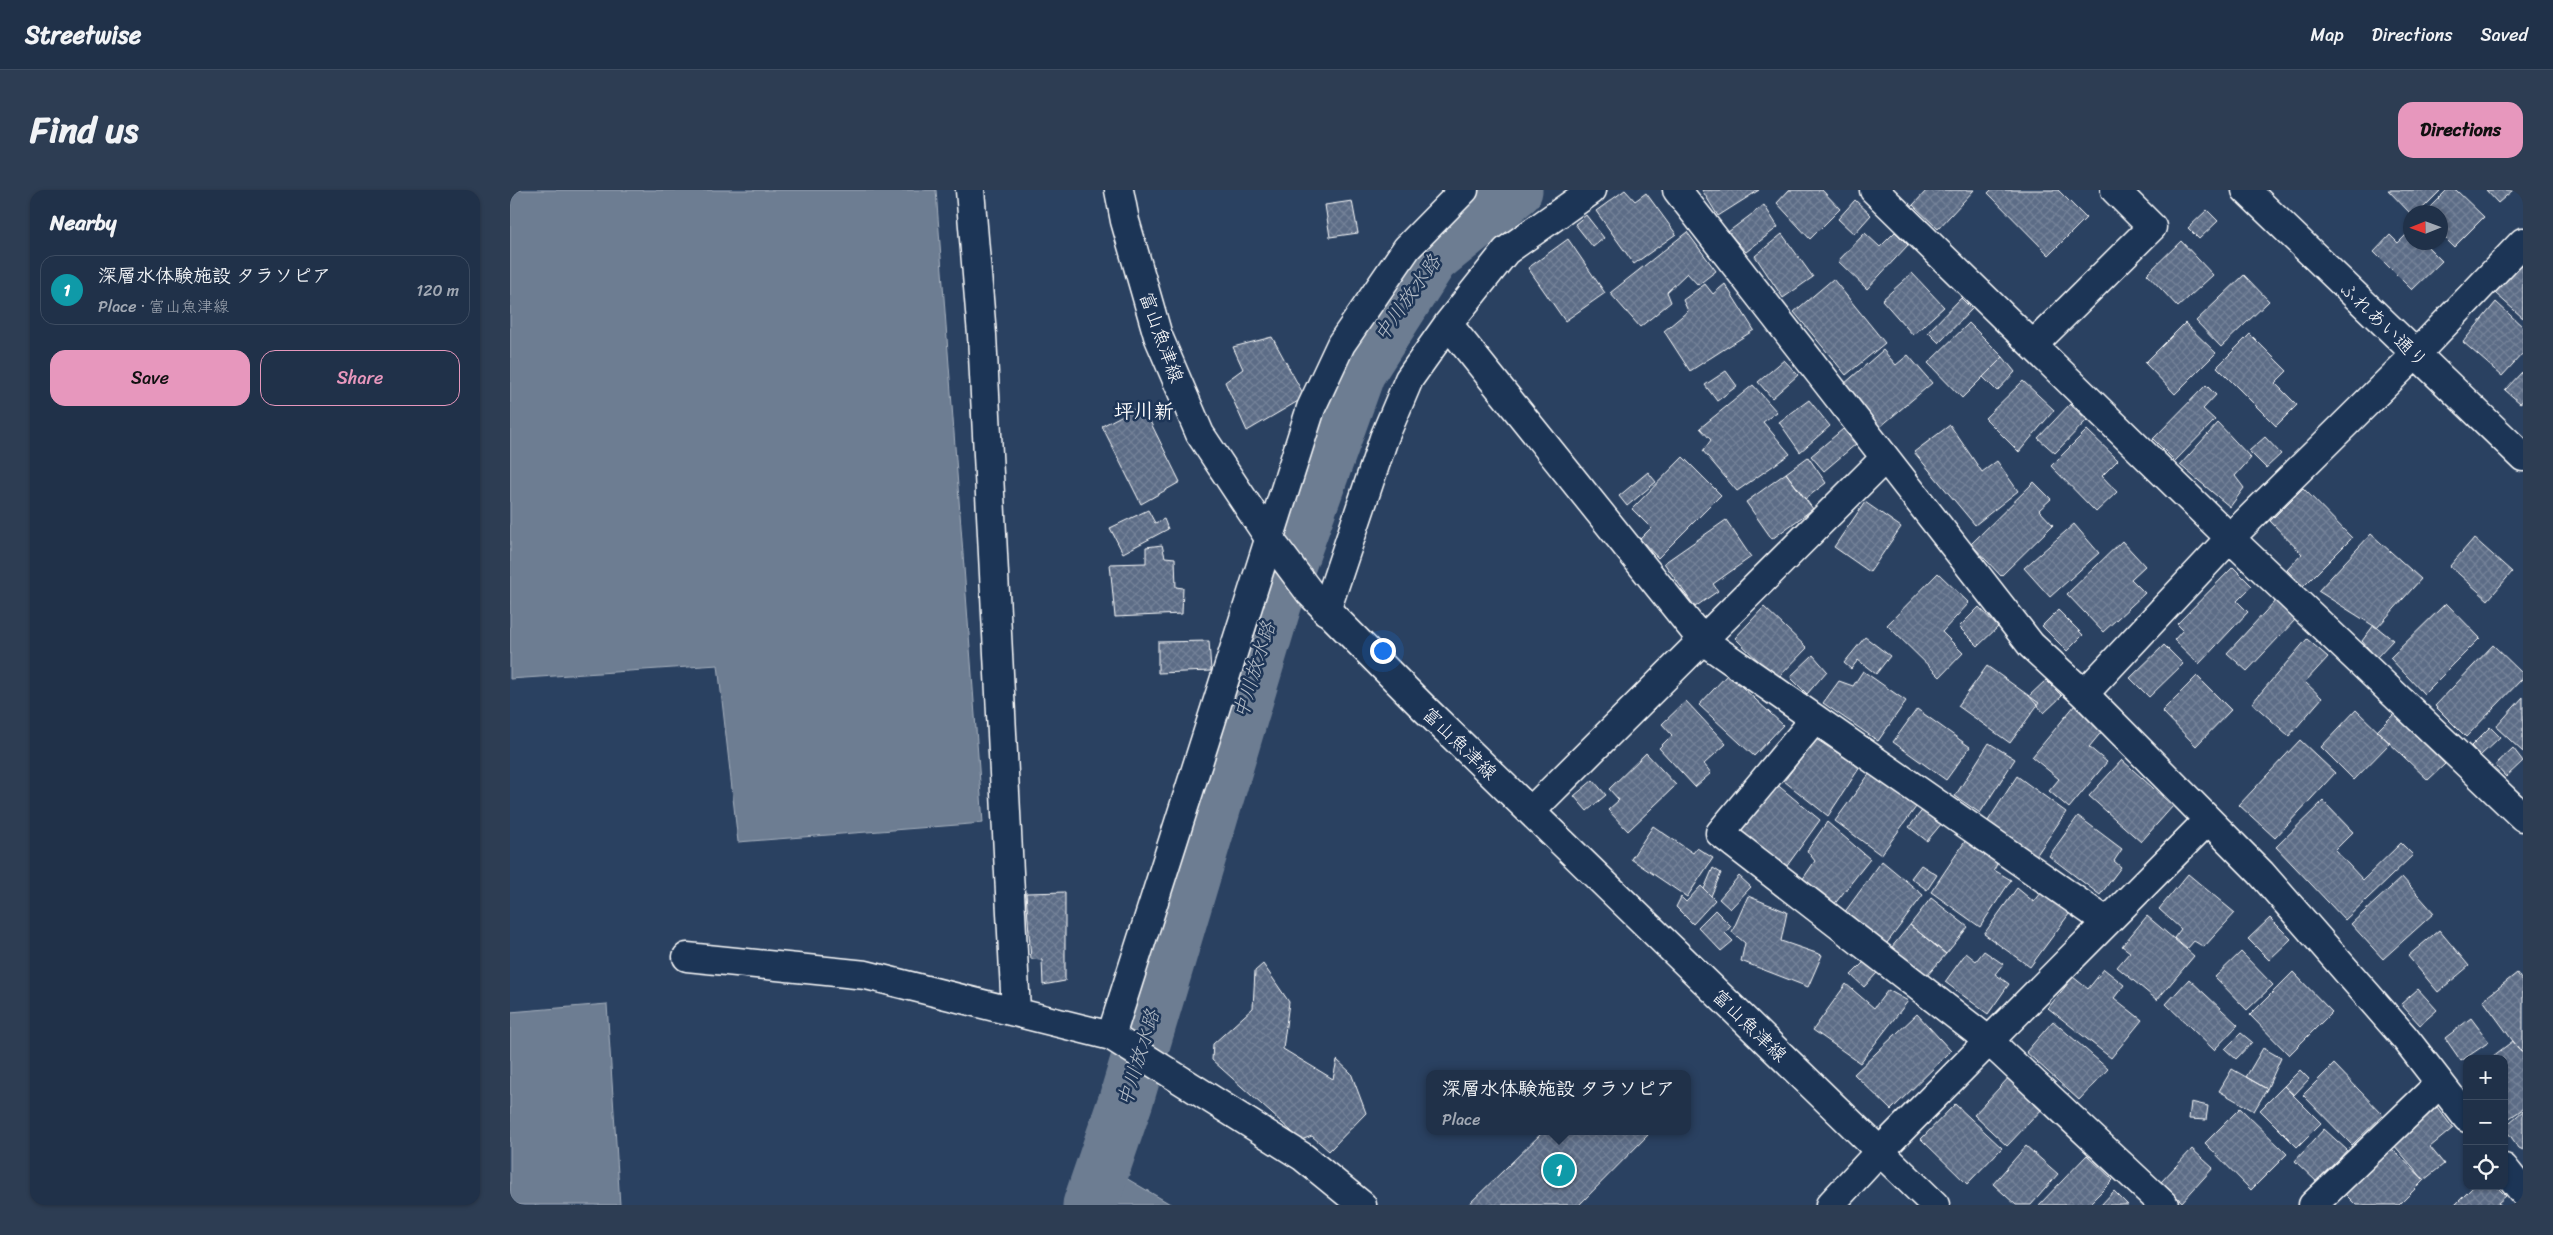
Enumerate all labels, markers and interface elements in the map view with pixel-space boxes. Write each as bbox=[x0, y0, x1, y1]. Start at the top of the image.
text: Streetwise bbox=[25, 14, 141, 56]
text: Map bbox=[2311, 19, 2344, 51]
text: Directions bbox=[2372, 19, 2453, 51]
text: Saved bbox=[2481, 19, 2528, 51]
text: Find us bbox=[30, 99, 138, 161]
button: Directions bbox=[2398, 102, 2523, 158]
text: Nearby bbox=[50, 204, 116, 242]
north arrow bbox=[2403, 205, 2448, 250]
water label: 中川放水路 bbox=[1364, 246, 1451, 349]
text: 深層水体験施設 タラソピア bbox=[98, 259, 331, 292]
street label: ふれあい通り bbox=[2331, 273, 2436, 376]
text: 1 bbox=[64, 276, 70, 305]
text: 120 m bbox=[416, 276, 459, 305]
street label: 富山魚津線 bbox=[1130, 287, 1193, 387]
text: Place · 富山魚津線 bbox=[98, 292, 229, 321]
button: Save bbox=[50, 350, 250, 406]
button: Share bbox=[260, 350, 460, 406]
district label: 坪川新 bbox=[1114, 394, 1174, 429]
water label: 中川放水路 bbox=[1223, 616, 1286, 723]
your location bbox=[1370, 638, 1396, 664]
street label: 富山魚津線 bbox=[1414, 698, 1505, 788]
street label: 富山魚津線 bbox=[1704, 980, 1795, 1070]
water label: 中川放水路 bbox=[1107, 1004, 1170, 1111]
map controls bbox=[2463, 1055, 2508, 1190]
button: + bbox=[2463, 1055, 2508, 1100]
popup bbox=[1426, 1070, 1691, 1135]
text: 深層水体験施設 タラソピア bbox=[1442, 1072, 1675, 1105]
button: − bbox=[2463, 1100, 2508, 1145]
text: Place bbox=[1442, 1105, 1481, 1134]
button: locate bbox=[2463, 1145, 2508, 1190]
pin: 1 bbox=[1543, 1151, 1575, 1189]

